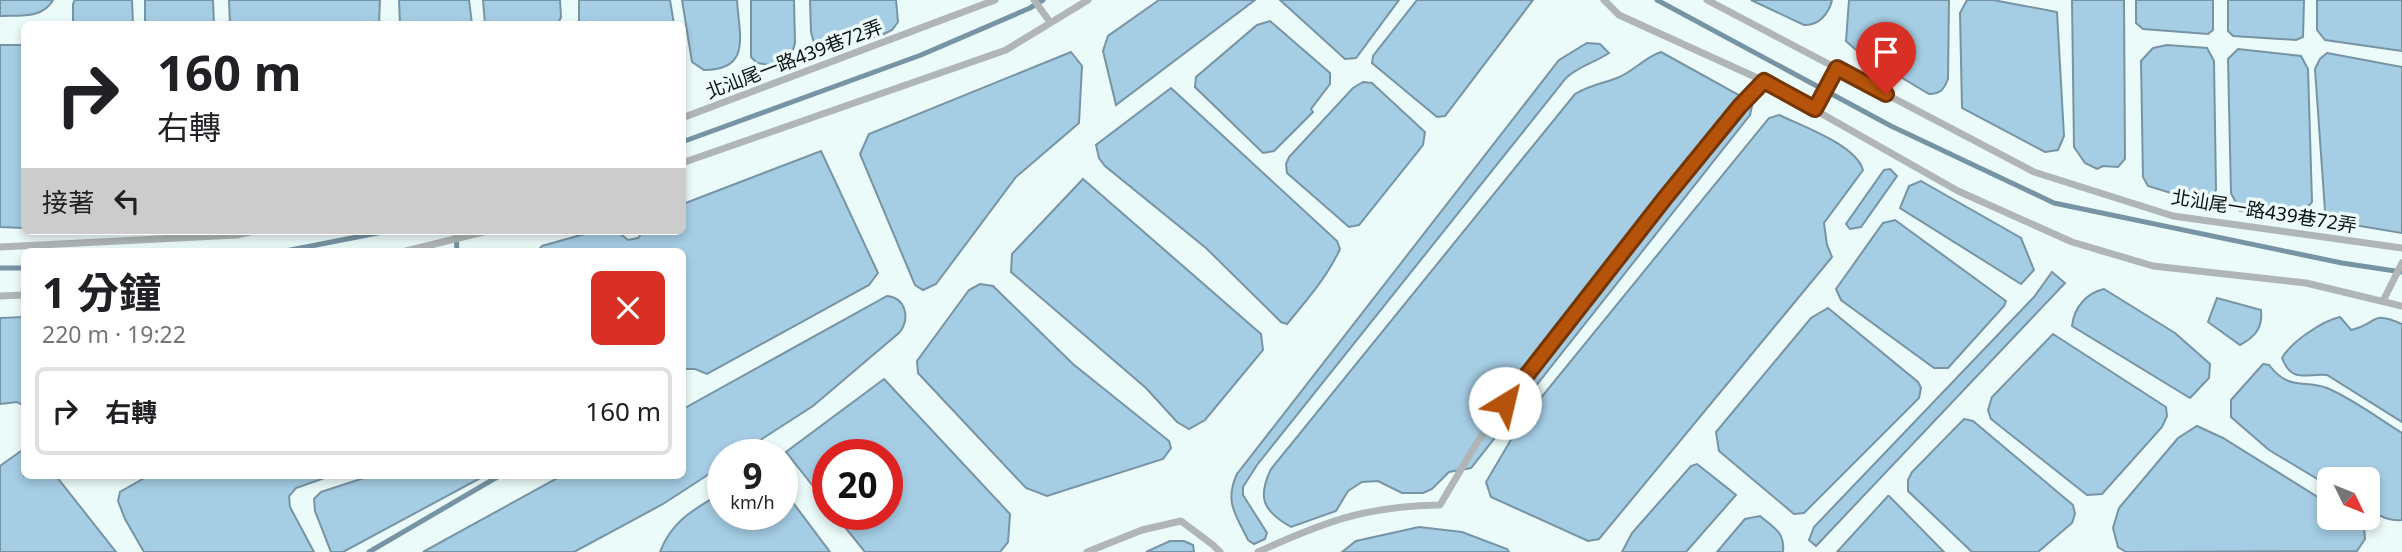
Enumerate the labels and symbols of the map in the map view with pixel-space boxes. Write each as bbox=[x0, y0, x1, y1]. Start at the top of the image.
street label: 北汕尾一路439巷72弄 bbox=[702, 13, 886, 105]
pin bbox=[1856, 22, 1916, 94]
street label: 北汕尾一路439巷72弄 bbox=[2169, 184, 2359, 238]
position arrow bbox=[1468, 366, 1542, 440]
speed limit sign: 20 bbox=[812, 439, 903, 530]
north arrow bbox=[2317, 467, 2380, 530]

